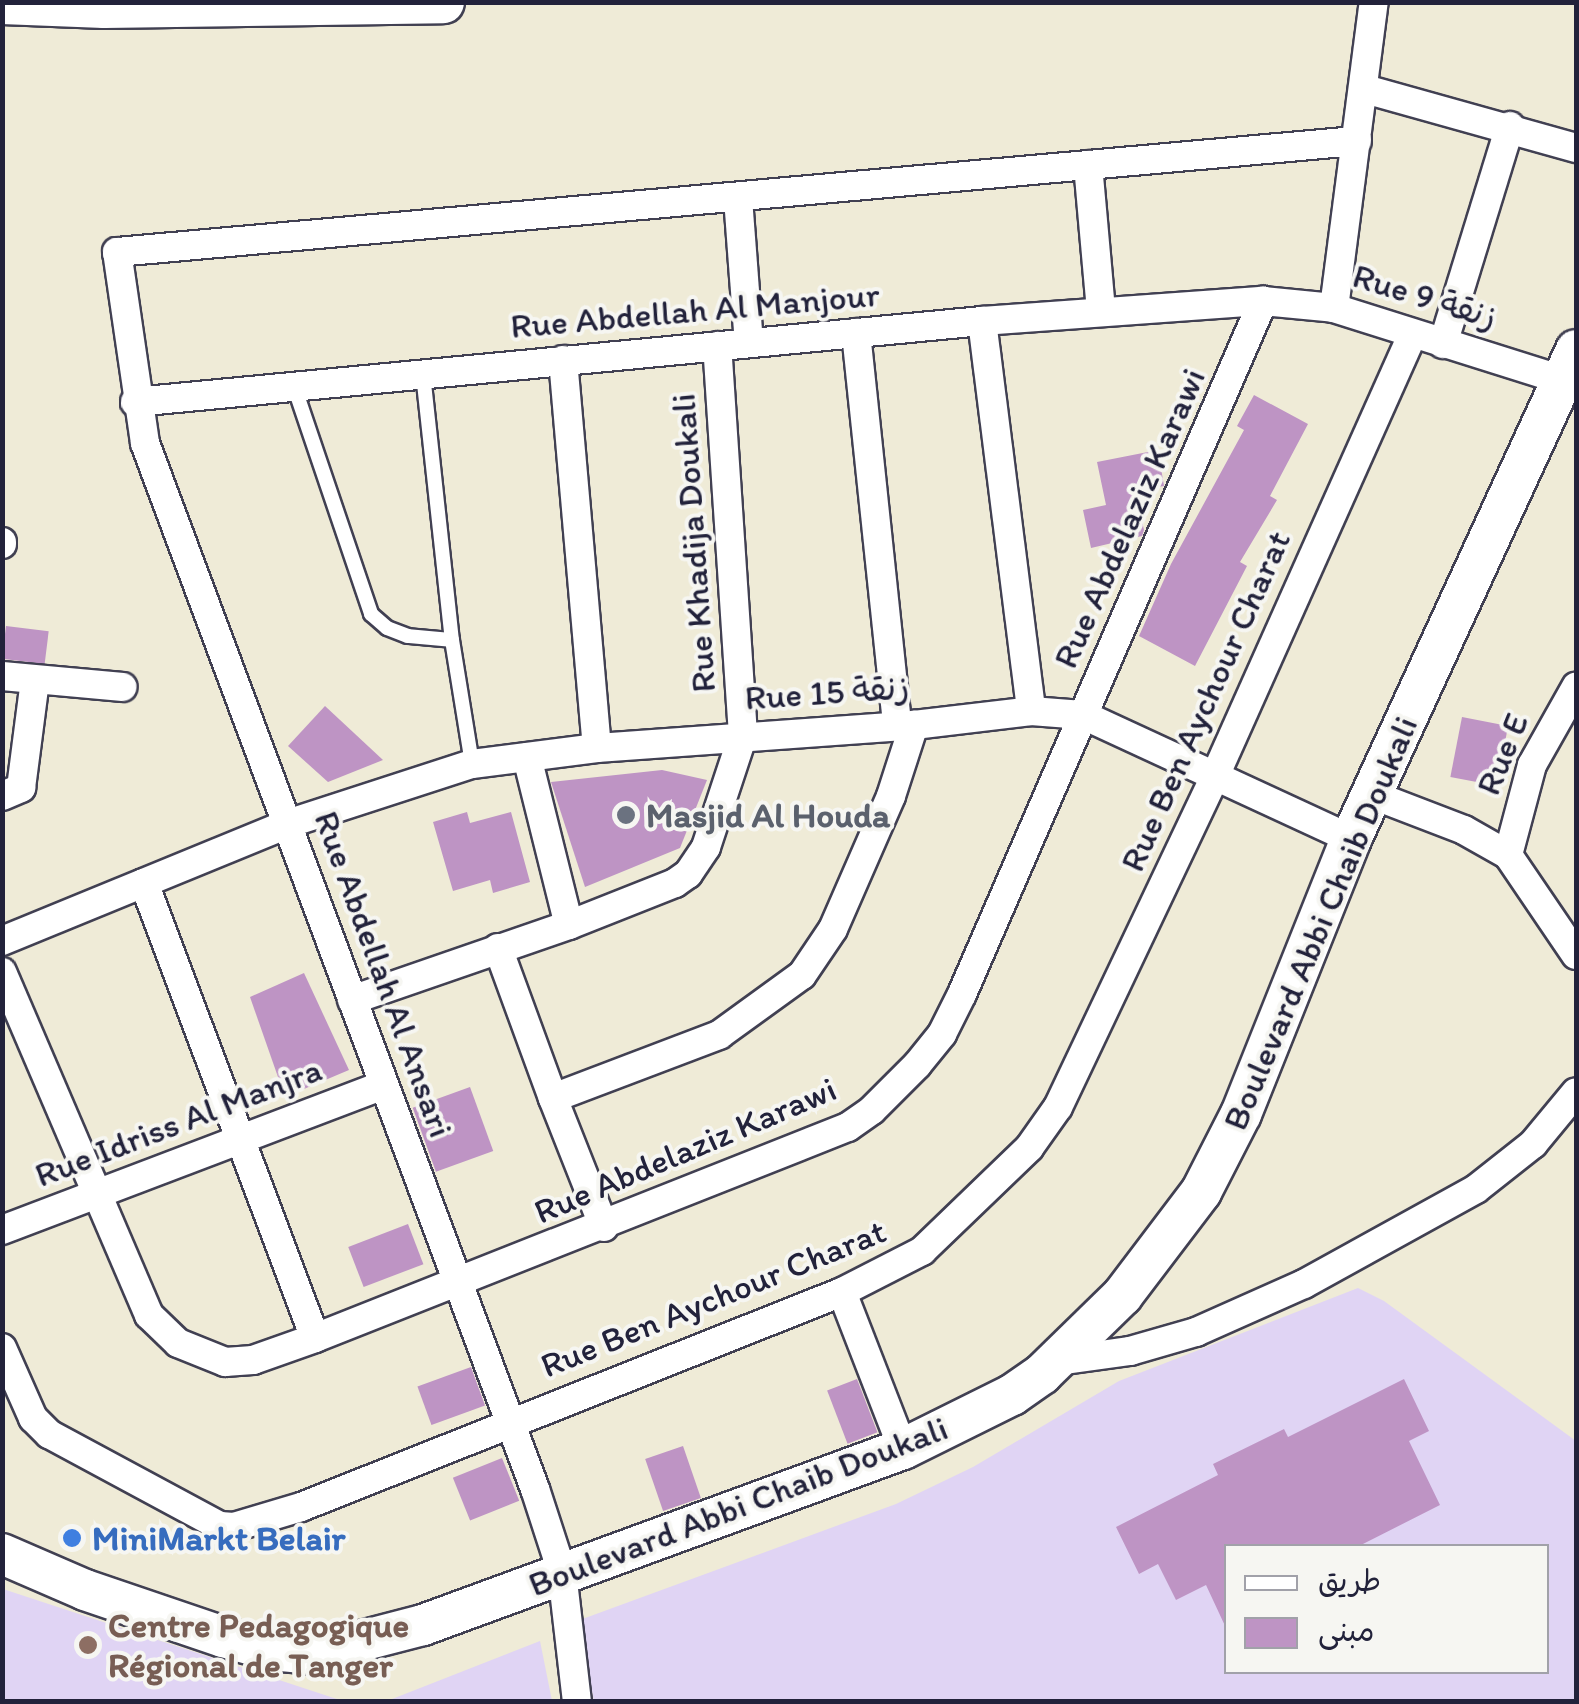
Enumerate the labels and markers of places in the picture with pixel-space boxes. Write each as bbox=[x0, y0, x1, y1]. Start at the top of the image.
place label: Masjid Al Houda bbox=[646, 794, 891, 836]
marker: Masjid Al Houda bbox=[615, 804, 637, 826]
place label: MiniMarkt Belair bbox=[92, 1517, 344, 1559]
marker: MiniMarkt Belair bbox=[61, 1527, 83, 1549]
place label: Centre Pedagogique Régional de Tanger bbox=[108, 1604, 407, 1686]
marker: Centre Pedagogique Régional de Tanger bbox=[77, 1634, 99, 1656]

